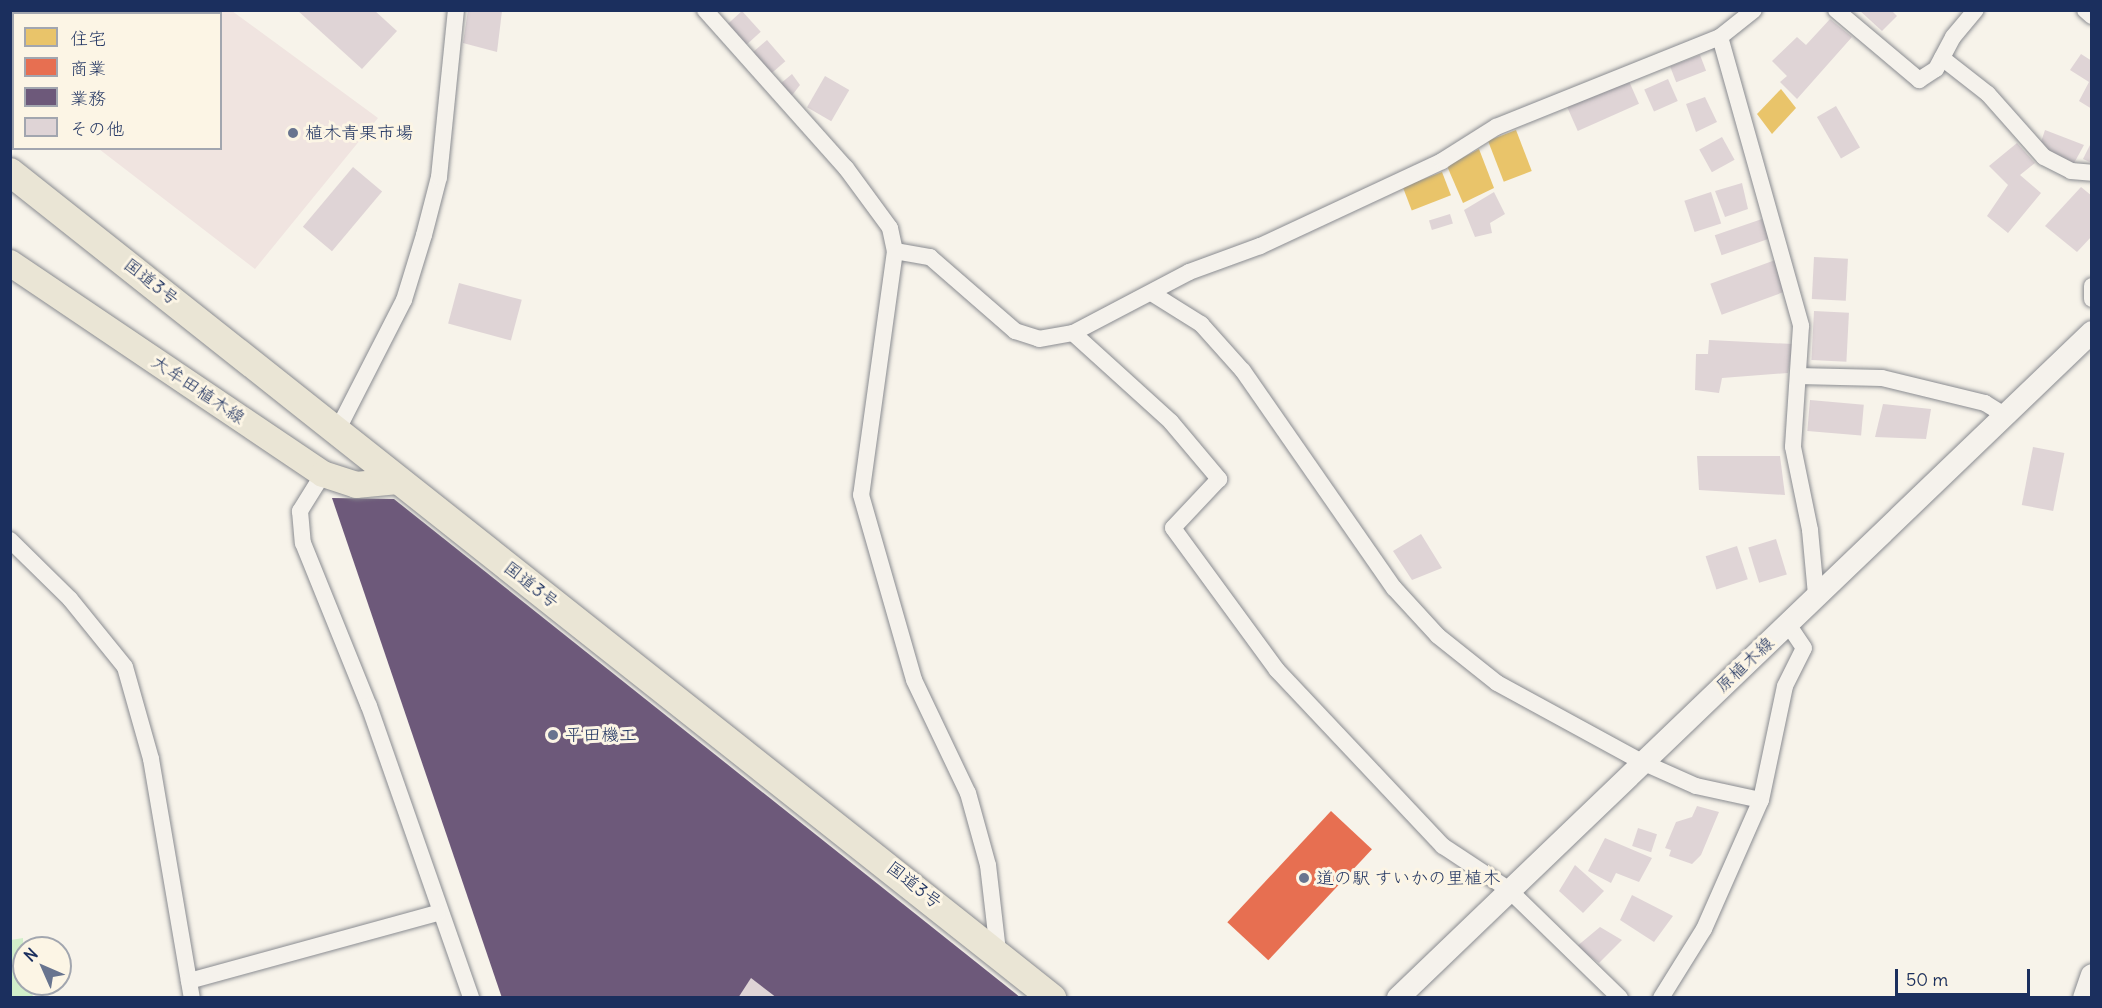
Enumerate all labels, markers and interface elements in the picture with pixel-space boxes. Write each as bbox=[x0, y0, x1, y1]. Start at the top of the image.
legend bbox=[12, 12, 222, 150]
text: 住宅 bbox=[70, 27, 106, 50]
text: 商業 bbox=[70, 57, 106, 80]
text: 業務 bbox=[70, 87, 106, 110]
text: その他 bbox=[70, 117, 124, 140]
place label: 植木青果市場 bbox=[305, 122, 413, 144]
marker: 植木青果市場 bbox=[286, 126, 300, 140]
street label: 国道3号 bbox=[119, 254, 183, 310]
street label: 大牟田植木線 bbox=[147, 351, 249, 429]
street label: 国道3号 bbox=[499, 557, 563, 613]
street label: 原植木線 bbox=[1711, 633, 1779, 697]
place label: 平田機工 bbox=[565, 724, 637, 746]
marker: 平田機工 bbox=[546, 728, 560, 742]
street label: 国道3号 bbox=[882, 857, 946, 913]
place label: 道の駅 すいかの里植木 bbox=[1316, 867, 1500, 889]
marker: 道の駅 すいかの里植木 bbox=[1297, 871, 1311, 885]
north arrow bbox=[12, 936, 72, 996]
text: N bbox=[20, 944, 42, 966]
scale bar bbox=[1898, 957, 2033, 995]
text: 50 m bbox=[1906, 968, 1948, 991]

